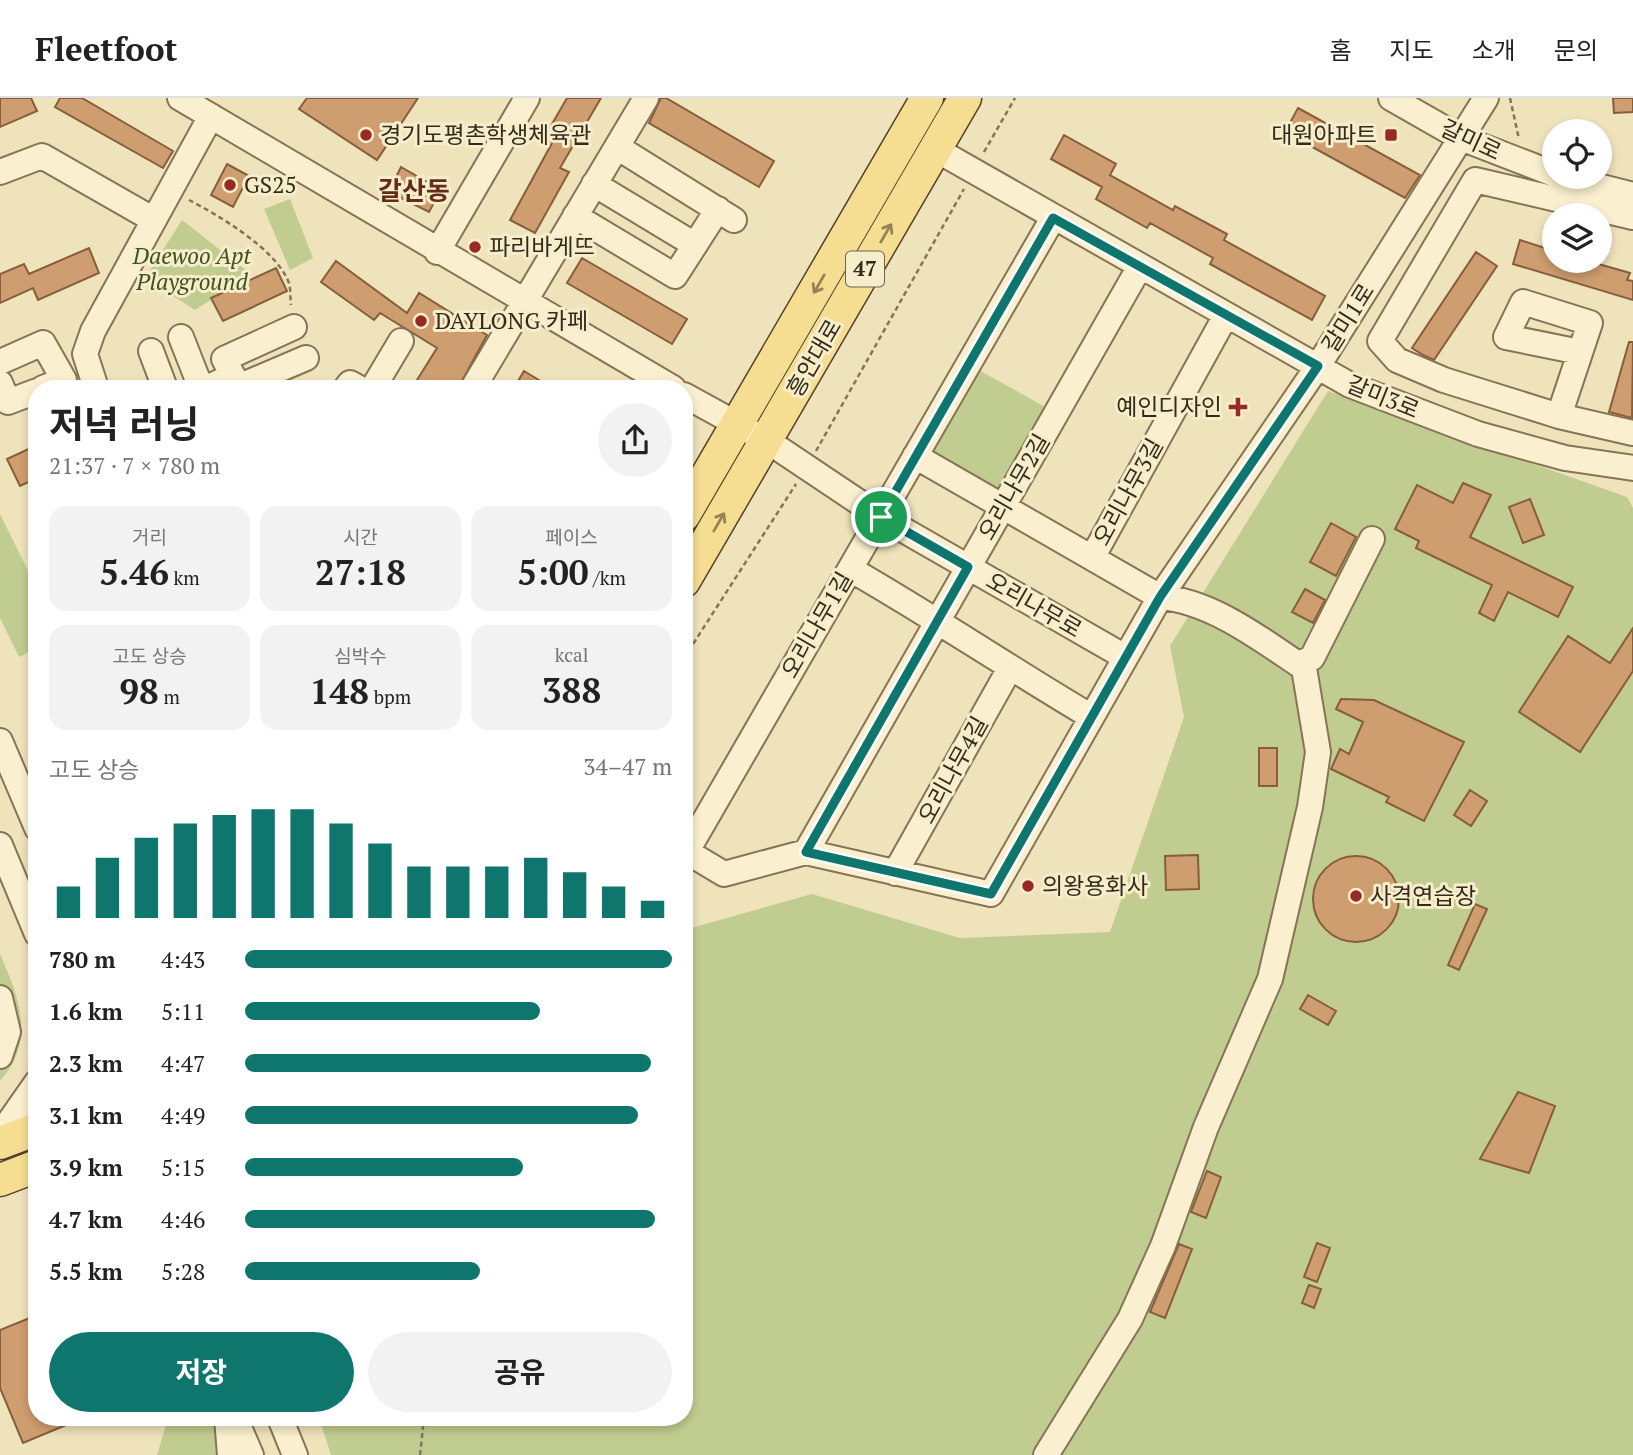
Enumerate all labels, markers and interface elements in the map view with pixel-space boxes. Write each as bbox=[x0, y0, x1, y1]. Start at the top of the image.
text: Fleetfoot bbox=[35, 27, 178, 70]
text: 홈 bbox=[1329, 34, 1351, 66]
text: 지도 bbox=[1389, 34, 1434, 66]
text: 소개 bbox=[1472, 34, 1516, 66]
text: 문의 bbox=[1554, 34, 1598, 66]
street label: 갈미로 bbox=[1436, 112, 1507, 167]
place label: 경기도평촌학생체육관 bbox=[380, 119, 592, 150]
place label: 대원아파트 bbox=[1271, 119, 1377, 150]
map controls bbox=[1542, 119, 1612, 273]
button: locate bbox=[1542, 119, 1612, 189]
marker: 경기도평촌학생체육관 bbox=[358, 127, 374, 143]
marker: 대원아파트 bbox=[1383, 127, 1399, 143]
place label: GS25 bbox=[244, 169, 297, 200]
district label: 갈산동 bbox=[378, 173, 450, 207]
marker: GS25 bbox=[222, 177, 238, 193]
button: layers bbox=[1542, 203, 1612, 273]
one-way arrow bbox=[879, 223, 893, 243]
place label: 파리바게뜨 bbox=[489, 231, 595, 262]
marker: 파리바게뜨 bbox=[467, 239, 483, 255]
park label: Daewoo Apt Playground bbox=[132, 240, 252, 297]
road number: 47 bbox=[846, 252, 884, 286]
one-way arrow bbox=[812, 274, 826, 294]
street label: 갈미1로 bbox=[1314, 277, 1381, 358]
place label: DAYLONG 카페 bbox=[435, 305, 588, 336]
marker: DAYLONG 카페 bbox=[413, 313, 429, 329]
street label: 흥안대로 bbox=[779, 313, 848, 402]
street label: 갈미3로 bbox=[1342, 368, 1424, 425]
place label: 예인디자인 bbox=[1116, 391, 1222, 422]
marker: 예인디자인 bbox=[1228, 397, 1248, 417]
text: 저녁 러닝 bbox=[49, 399, 199, 449]
button: share bbox=[598, 403, 672, 477]
street label: 오리나무2길 bbox=[971, 428, 1057, 546]
street label: 오리나무3길 bbox=[1085, 433, 1170, 551]
text: 21:37 · 7 × 780 m bbox=[49, 450, 220, 481]
pin bbox=[851, 487, 911, 547]
icon: arrive bbox=[862, 498, 900, 536]
one-way arrow bbox=[712, 513, 726, 533]
text: 거리 bbox=[132, 524, 167, 549]
text: 시간 bbox=[343, 524, 378, 549]
text: 페이스 bbox=[545, 524, 598, 549]
text: 5.46 bbox=[99, 549, 169, 595]
text: 27:18 bbox=[315, 549, 406, 595]
text: 5:00 bbox=[517, 549, 588, 595]
text: km bbox=[169, 565, 200, 590]
text: /km bbox=[588, 565, 626, 590]
street label: 오리나무로 bbox=[981, 565, 1088, 644]
street label: 오리나무1길 bbox=[774, 566, 860, 684]
text: kcal bbox=[555, 642, 588, 667]
text: 고도 상승 bbox=[112, 643, 187, 668]
text: 심박수 bbox=[334, 643, 387, 668]
text: 388 bbox=[542, 667, 601, 713]
text: 98 bbox=[119, 668, 159, 714]
text: 148 bbox=[310, 668, 369, 714]
text: m bbox=[159, 684, 180, 709]
text: bpm bbox=[369, 684, 411, 709]
street label: 오리나무4길 bbox=[910, 711, 995, 829]
text: 34–47 m bbox=[583, 751, 672, 782]
text: 고도 상승 bbox=[49, 754, 139, 785]
place label: 의왕용화사 bbox=[1042, 870, 1148, 901]
marker: 의왕용화사 bbox=[1020, 878, 1036, 894]
place label: 사격연습장 bbox=[1370, 880, 1476, 911]
marker: 사격연습장 bbox=[1348, 888, 1364, 904]
text: 780 m bbox=[49, 944, 115, 975]
text: 4:43 bbox=[161, 944, 205, 975]
text: 1.6 km bbox=[49, 996, 123, 1027]
text: 5:11 bbox=[161, 996, 205, 1027]
text: 2.3 km bbox=[49, 1048, 123, 1079]
text: 4:47 bbox=[161, 1048, 205, 1079]
text: 3.1 km bbox=[49, 1100, 123, 1131]
text: 4:49 bbox=[161, 1100, 205, 1131]
text: 3.9 km bbox=[49, 1152, 123, 1183]
text: 5:15 bbox=[161, 1152, 205, 1183]
text: 4.7 km bbox=[49, 1204, 123, 1235]
text: 4:46 bbox=[161, 1204, 205, 1235]
text: 5.5 km bbox=[49, 1256, 123, 1287]
text: 5:28 bbox=[161, 1256, 205, 1287]
button: 저장 bbox=[49, 1332, 354, 1412]
button: 공유 bbox=[368, 1332, 672, 1412]

